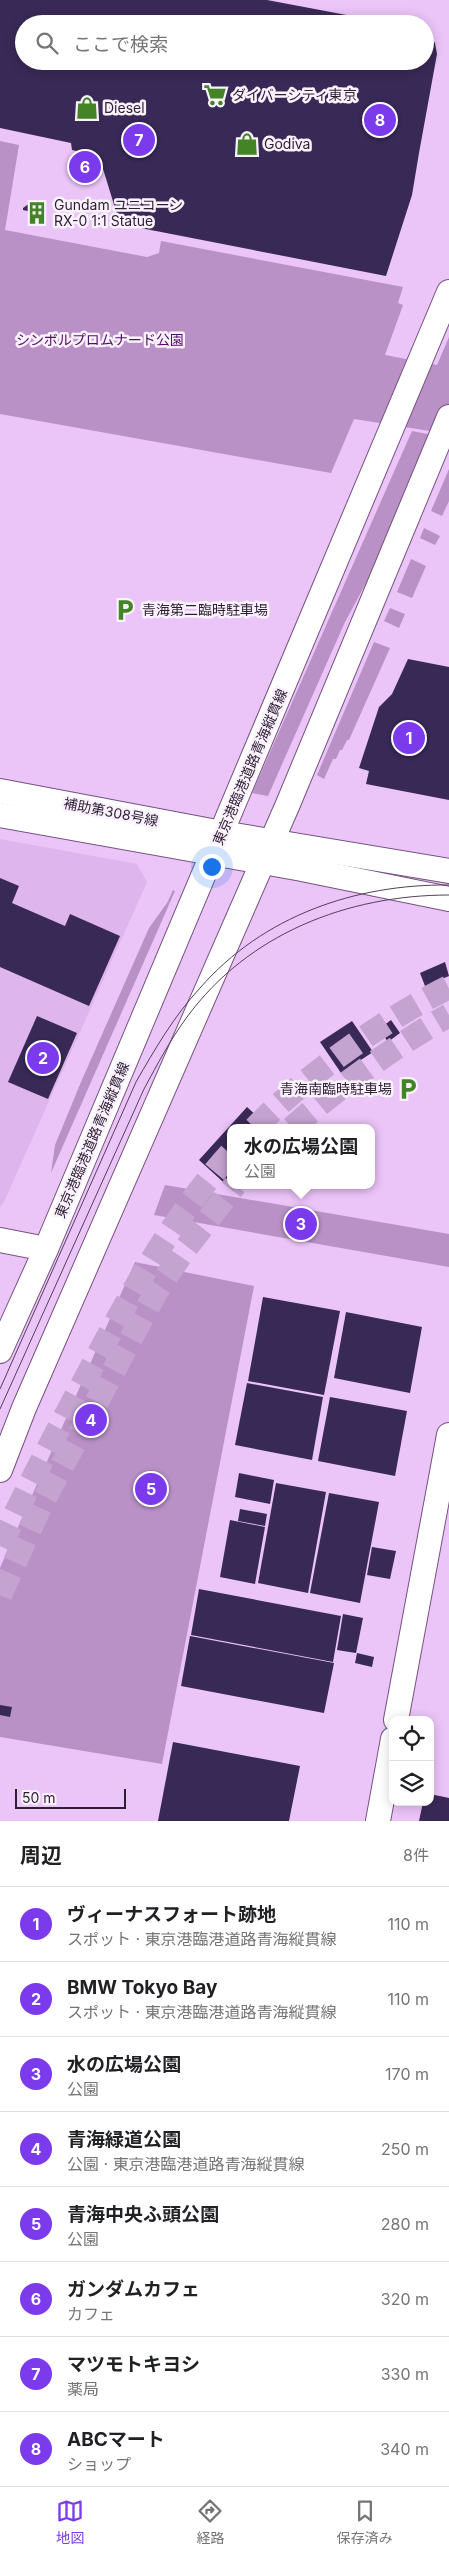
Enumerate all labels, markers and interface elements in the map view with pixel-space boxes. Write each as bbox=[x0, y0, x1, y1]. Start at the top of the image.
search box bbox=[15, 15, 434, 70]
icon: search bbox=[33, 29, 61, 57]
text: ここで検索 bbox=[73, 33, 168, 56]
supermarket icon: ダイバーシティ東京 bbox=[202, 82, 228, 108]
place label: ダイバーシティ東京 bbox=[232, 86, 357, 103]
shop icon: Diesel bbox=[74, 95, 100, 121]
place label: Diesel bbox=[104, 99, 145, 116]
pin: 8 bbox=[364, 101, 396, 139]
pin: 7 bbox=[123, 121, 155, 159]
shop icon: Godiva bbox=[234, 131, 260, 157]
place label: Godiva bbox=[264, 135, 310, 152]
pin: 6 bbox=[69, 148, 101, 186]
place label: Gundam ユニコーン RX-0 1:1 Statue bbox=[54, 196, 183, 229]
building icon: Gundam ユニコーン RX-0 1:1 Statue bbox=[24, 200, 50, 226]
park label: シンボルプロムナード公園 bbox=[16, 331, 184, 348]
parking icon: 青海第二臨時駐車場 bbox=[112, 597, 138, 623]
place label: 青海第二臨時駐車場 bbox=[142, 601, 268, 618]
street label: 東京港臨港道路青海縦貫線 bbox=[209, 686, 290, 847]
pin: 1 bbox=[393, 719, 425, 757]
street label: 補助第308号線 bbox=[62, 794, 160, 829]
your location bbox=[199, 854, 225, 880]
pin: 2 bbox=[27, 1039, 59, 1077]
street label: 東京港臨港道路青海縦貫線 bbox=[51, 1059, 132, 1220]
parking icon: 青海南臨時駐車場 bbox=[395, 1076, 421, 1102]
place label: 青海南臨時駐車場 bbox=[280, 1080, 392, 1097]
popup bbox=[227, 1124, 375, 1189]
text: 水の広場公園 bbox=[244, 1135, 358, 1158]
text: 公園 bbox=[244, 1161, 276, 1181]
pin: 3 bbox=[285, 1205, 317, 1243]
pin: 4 bbox=[75, 1401, 107, 1439]
pin: 5 bbox=[135, 1470, 167, 1508]
map controls bbox=[389, 1716, 434, 1806]
button: locate bbox=[389, 1716, 434, 1761]
button: layers bbox=[389, 1761, 434, 1806]
scale bar bbox=[15, 1786, 126, 1809]
text: 50 m bbox=[22, 1789, 56, 1806]
text: 周辺 bbox=[20, 1843, 62, 1868]
text: 8件 bbox=[403, 1845, 429, 1865]
text: ヴィーナスフォート跡地 bbox=[67, 1903, 276, 1926]
text: 1 bbox=[33, 1914, 39, 1934]
text: 110 m bbox=[387, 1914, 429, 1934]
text: スポット · 東京港臨港道路青海縦貫線 bbox=[67, 1929, 337, 1949]
text: BMW Tokyo Bay bbox=[67, 1976, 217, 1999]
text: 2 bbox=[31, 1989, 41, 2009]
text: 110 m bbox=[387, 1989, 429, 2009]
text: スポット · 東京港臨港道路青海縦貫線 bbox=[67, 2002, 337, 2022]
text: 水の広場公園 bbox=[67, 2053, 181, 2076]
text: 3 bbox=[31, 2064, 41, 2084]
text: 170 m bbox=[385, 2064, 429, 2084]
text: 公園 bbox=[67, 2079, 99, 2099]
text: 青海緑道公園 bbox=[67, 2128, 181, 2151]
text: 4 bbox=[31, 2139, 41, 2159]
text: 250 m bbox=[381, 2139, 429, 2159]
text: 公園 · 東京港臨港道路青海縦貫線 bbox=[67, 2154, 305, 2174]
text: 青海中央ふ頭公園 bbox=[67, 2203, 219, 2226]
text: 5 bbox=[31, 2214, 41, 2234]
text: 280 m bbox=[381, 2214, 429, 2234]
text: 公園 bbox=[67, 2229, 99, 2249]
text: ガンダムカフェ bbox=[67, 2278, 200, 2301]
text: 6 bbox=[31, 2289, 41, 2309]
text: 320 m bbox=[381, 2289, 429, 2309]
text: カフェ bbox=[67, 2304, 115, 2324]
text: マツモトキヨシ bbox=[67, 2353, 200, 2376]
text: 7 bbox=[31, 2364, 41, 2384]
text: 330 m bbox=[381, 2364, 429, 2384]
text: 薬局 bbox=[67, 2379, 99, 2399]
text: ABCマート bbox=[67, 2428, 165, 2451]
text: 8 bbox=[31, 2439, 41, 2459]
text: 340 m bbox=[380, 2439, 429, 2459]
text: ショップ bbox=[67, 2454, 131, 2474]
tab: 地図 bbox=[56, 2497, 84, 2547]
tab: 経路 bbox=[196, 2497, 224, 2547]
tab: 保存済み bbox=[337, 2497, 393, 2547]

